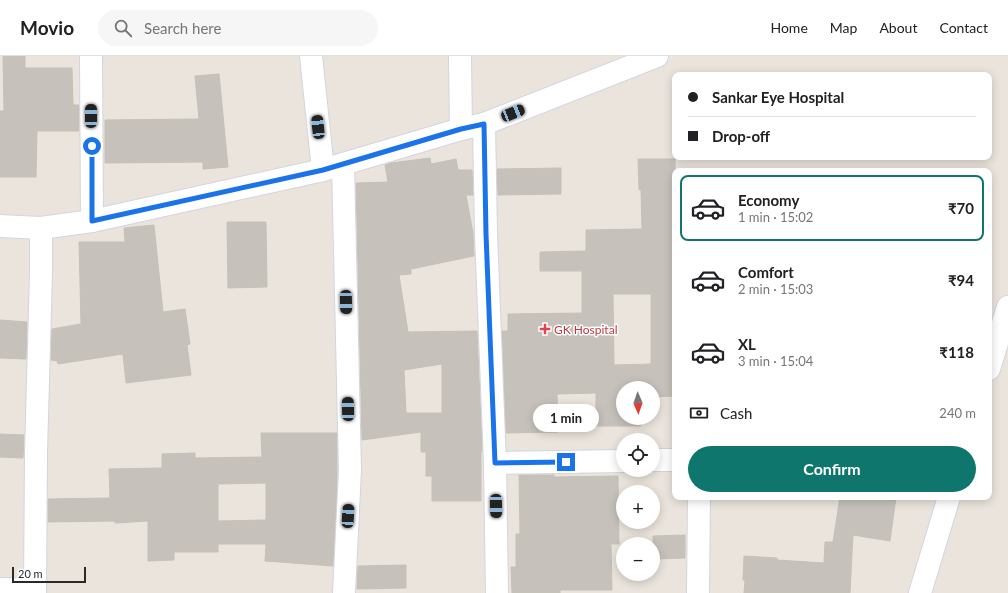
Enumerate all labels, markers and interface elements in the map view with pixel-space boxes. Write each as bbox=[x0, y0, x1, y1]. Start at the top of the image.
search box bbox=[98, 10, 378, 46]
text: Movio bbox=[20, 16, 74, 39]
icon: search bbox=[112, 17, 134, 39]
text: Search here bbox=[144, 19, 221, 37]
text: Home bbox=[770, 19, 808, 36]
text: Map bbox=[830, 19, 857, 36]
text: About bbox=[879, 19, 917, 36]
text: Contact bbox=[939, 19, 988, 36]
text: Sankar Eye Hospital bbox=[712, 88, 844, 106]
car bbox=[500, 103, 526, 123]
car bbox=[85, 104, 97, 128]
car bbox=[311, 114, 325, 140]
text: Drop-off bbox=[712, 127, 770, 145]
route start bbox=[83, 137, 101, 155]
icon: car bbox=[690, 190, 726, 226]
text: Economy bbox=[738, 191, 799, 209]
text: ₹70 bbox=[948, 199, 974, 217]
text: 1 min · 15:02 bbox=[738, 209, 813, 225]
icon: car bbox=[690, 262, 726, 298]
text: Comfort bbox=[738, 263, 794, 281]
text: ₹94 bbox=[948, 271, 974, 289]
text: 2 min · 15:03 bbox=[738, 281, 813, 297]
car bbox=[340, 290, 352, 314]
place label: GK Hospital bbox=[554, 322, 617, 337]
marker: GK Hospital bbox=[539, 323, 551, 335]
icon: car bbox=[690, 334, 726, 370]
text: XL bbox=[738, 335, 756, 353]
text: ₹118 bbox=[939, 343, 974, 361]
text: 3 min · 15:04 bbox=[738, 353, 813, 369]
north arrow bbox=[616, 381, 660, 425]
map controls bbox=[616, 381, 660, 581]
car bbox=[342, 397, 354, 421]
icon: cash bbox=[688, 402, 710, 424]
callout: 1 min bbox=[533, 404, 599, 432]
text: Cash bbox=[720, 404, 752, 422]
text: 240 m bbox=[939, 405, 976, 421]
text: 1 min bbox=[550, 410, 582, 426]
button: locate bbox=[616, 433, 660, 477]
button: Confirm bbox=[688, 446, 976, 492]
route end bbox=[557, 453, 575, 471]
button: + bbox=[616, 485, 660, 529]
car bbox=[490, 494, 502, 518]
car bbox=[341, 504, 355, 528]
button: − bbox=[616, 537, 660, 581]
scale bar bbox=[12, 565, 86, 584]
text: 20 m bbox=[18, 567, 43, 580]

